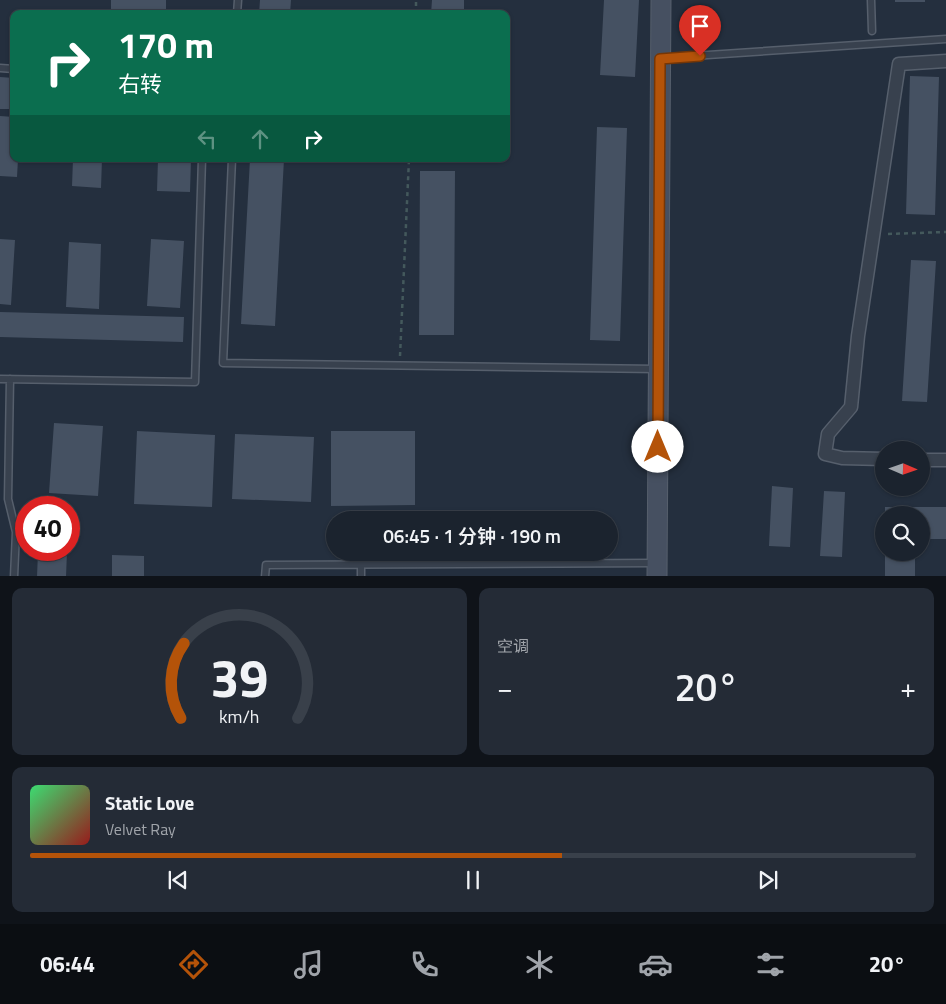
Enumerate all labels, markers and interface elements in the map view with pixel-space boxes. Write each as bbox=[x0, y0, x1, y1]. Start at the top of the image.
pin bbox=[679, 5, 721, 56]
icon: arrive bbox=[686, 12, 714, 40]
text: 170 m bbox=[118, 18, 214, 72]
icon: right bbox=[35, 30, 100, 95]
text: 右转 bbox=[118, 67, 162, 101]
icon: left bbox=[193, 125, 221, 153]
icon: ahead bbox=[246, 125, 274, 153]
icon: right bbox=[299, 125, 327, 153]
position arrow bbox=[631, 420, 683, 472]
north arrow bbox=[875, 441, 930, 496]
map controls bbox=[875, 441, 930, 561]
speed limit sign: 40 bbox=[15, 496, 80, 561]
button: search bbox=[875, 506, 930, 561]
text: 06:45 · 1 分钟 · 190 m bbox=[383, 521, 561, 550]
text: 空调 bbox=[497, 634, 529, 658]
text: 39 bbox=[210, 638, 269, 717]
text: 20° bbox=[675, 658, 738, 716]
text: − bbox=[497, 666, 513, 709]
text: + bbox=[900, 666, 916, 709]
text: km/h bbox=[219, 703, 260, 730]
text: Static Love bbox=[105, 788, 194, 817]
text: Velvet Ray bbox=[105, 817, 176, 841]
icon: previous bbox=[164, 866, 192, 894]
icon: pause bbox=[459, 866, 487, 894]
icon: next bbox=[754, 866, 782, 894]
text: 06:44 bbox=[40, 947, 95, 981]
icon: directions bbox=[176, 947, 211, 982]
icon: music bbox=[291, 947, 326, 982]
icon: phone bbox=[407, 947, 442, 982]
icon: climate bbox=[522, 947, 557, 982]
icon: car bbox=[638, 947, 673, 982]
icon: filters bbox=[753, 947, 788, 982]
text: 20° bbox=[869, 947, 906, 981]

